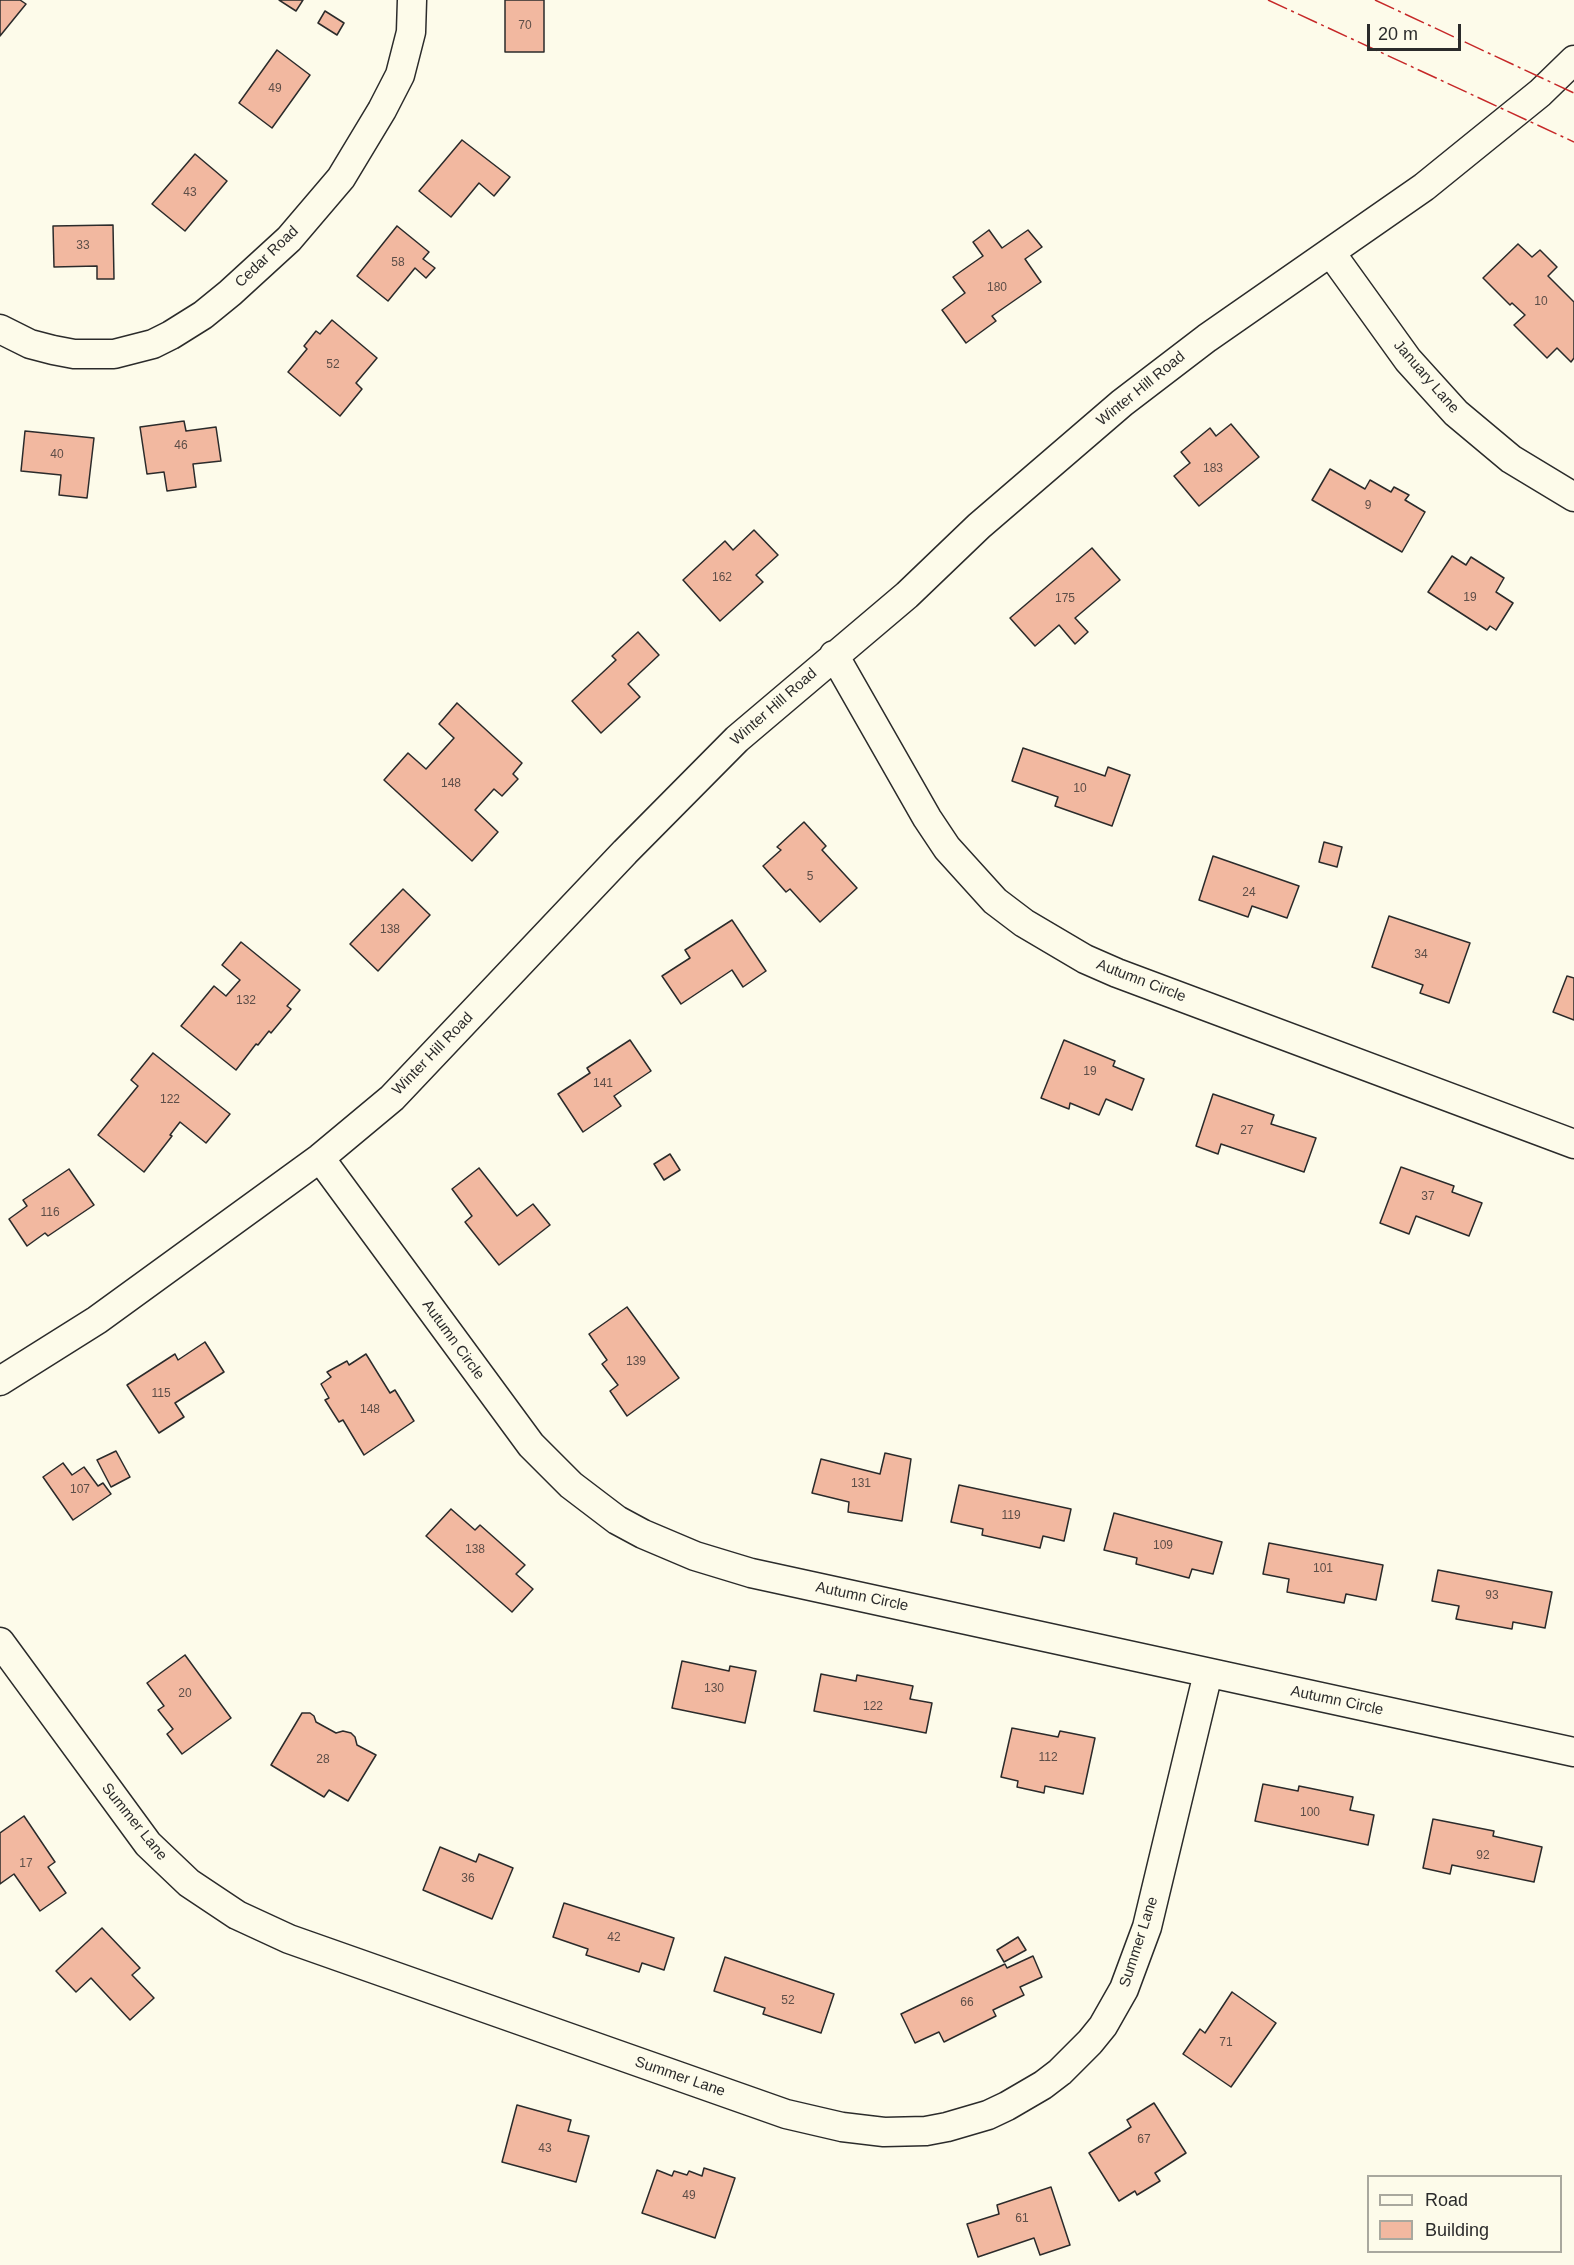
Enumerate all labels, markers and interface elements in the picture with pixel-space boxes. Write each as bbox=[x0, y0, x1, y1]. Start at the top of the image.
scale bar bbox=[1370, 12, 1464, 50]
house number: 70 bbox=[518, 19, 532, 33]
text: 20 m bbox=[1378, 24, 1418, 44]
house number: 49 bbox=[268, 82, 282, 96]
house number: 43 bbox=[183, 186, 197, 200]
street label: Cedar Road bbox=[232, 222, 302, 292]
house number: 33 bbox=[76, 239, 90, 253]
house number: 58 bbox=[391, 256, 405, 270]
house number: 180 bbox=[987, 281, 1007, 295]
house number: 10 bbox=[1534, 295, 1548, 309]
street label: January Lane bbox=[1389, 337, 1463, 417]
street label: Winter Hill Road bbox=[1093, 348, 1189, 430]
house number: 52 bbox=[326, 358, 340, 372]
house number: 46 bbox=[174, 439, 188, 453]
house number: 40 bbox=[50, 448, 64, 462]
house number: 183 bbox=[1203, 462, 1223, 476]
house number: 9 bbox=[1365, 499, 1371, 513]
house number: 162 bbox=[712, 571, 732, 585]
house number: 19 bbox=[1463, 591, 1477, 605]
house number: 175 bbox=[1055, 592, 1075, 606]
street label: Winter Hill Road bbox=[727, 665, 821, 749]
house number: 148 bbox=[441, 777, 461, 791]
house number: 10 bbox=[1073, 782, 1087, 796]
house number: 5 bbox=[807, 870, 813, 884]
house number: 24 bbox=[1242, 886, 1256, 900]
house number: 138 bbox=[380, 923, 400, 937]
house number: 34 bbox=[1414, 948, 1428, 962]
street label: Autumn Circle bbox=[1094, 956, 1188, 1006]
house number: 132 bbox=[236, 994, 256, 1008]
street label: Winter Hill Road bbox=[389, 1009, 477, 1099]
house number: 19 bbox=[1083, 1065, 1097, 1079]
house number: 141 bbox=[593, 1077, 613, 1091]
house number: 122 bbox=[160, 1093, 180, 1107]
house number: 27 bbox=[1240, 1124, 1254, 1138]
house number: 37 bbox=[1421, 1190, 1435, 1204]
house number: 116 bbox=[40, 1206, 60, 1220]
street label: Autumn Circle bbox=[418, 1297, 488, 1383]
house number: 139 bbox=[626, 1355, 646, 1369]
house number: 115 bbox=[151, 1387, 171, 1401]
house number: 148 bbox=[360, 1403, 380, 1417]
house number: 131 bbox=[851, 1477, 871, 1491]
house number: 107 bbox=[70, 1483, 90, 1497]
house number: 119 bbox=[1001, 1509, 1021, 1523]
house number: 109 bbox=[1153, 1539, 1173, 1553]
house number: 138 bbox=[465, 1543, 485, 1557]
house number: 101 bbox=[1313, 1562, 1333, 1576]
street label: Autumn Circle bbox=[814, 1578, 910, 1616]
house number: 93 bbox=[1485, 1589, 1499, 1603]
house number: 130 bbox=[704, 1682, 724, 1696]
street label: Autumn Circle bbox=[1289, 1682, 1385, 1720]
house number: 20 bbox=[178, 1687, 192, 1701]
house number: 122 bbox=[863, 1700, 883, 1714]
house number: 112 bbox=[1038, 1751, 1058, 1765]
house number: 28 bbox=[316, 1753, 330, 1767]
street label: Summer Lane bbox=[97, 1780, 171, 1864]
house number: 100 bbox=[1300, 1806, 1320, 1820]
house number: 92 bbox=[1476, 1849, 1490, 1863]
house number: 17 bbox=[19, 1857, 33, 1871]
house number: 36 bbox=[461, 1872, 475, 1886]
street label: Summer Lane bbox=[1116, 1894, 1162, 1990]
house number: 42 bbox=[607, 1931, 621, 1945]
house number: 52 bbox=[781, 1994, 795, 2008]
house number: 66 bbox=[960, 1996, 974, 2010]
house number: 71 bbox=[1219, 2036, 1233, 2050]
street label: Summer Lane bbox=[633, 2053, 727, 2101]
house number: 67 bbox=[1137, 2133, 1151, 2147]
house number: 43 bbox=[538, 2142, 552, 2156]
legend bbox=[1367, 2175, 1562, 2253]
house number: 49 bbox=[682, 2189, 696, 2203]
text: Road bbox=[1425, 2190, 1468, 2210]
house number: 61 bbox=[1015, 2212, 1029, 2226]
text: Building bbox=[1425, 2220, 1489, 2240]

